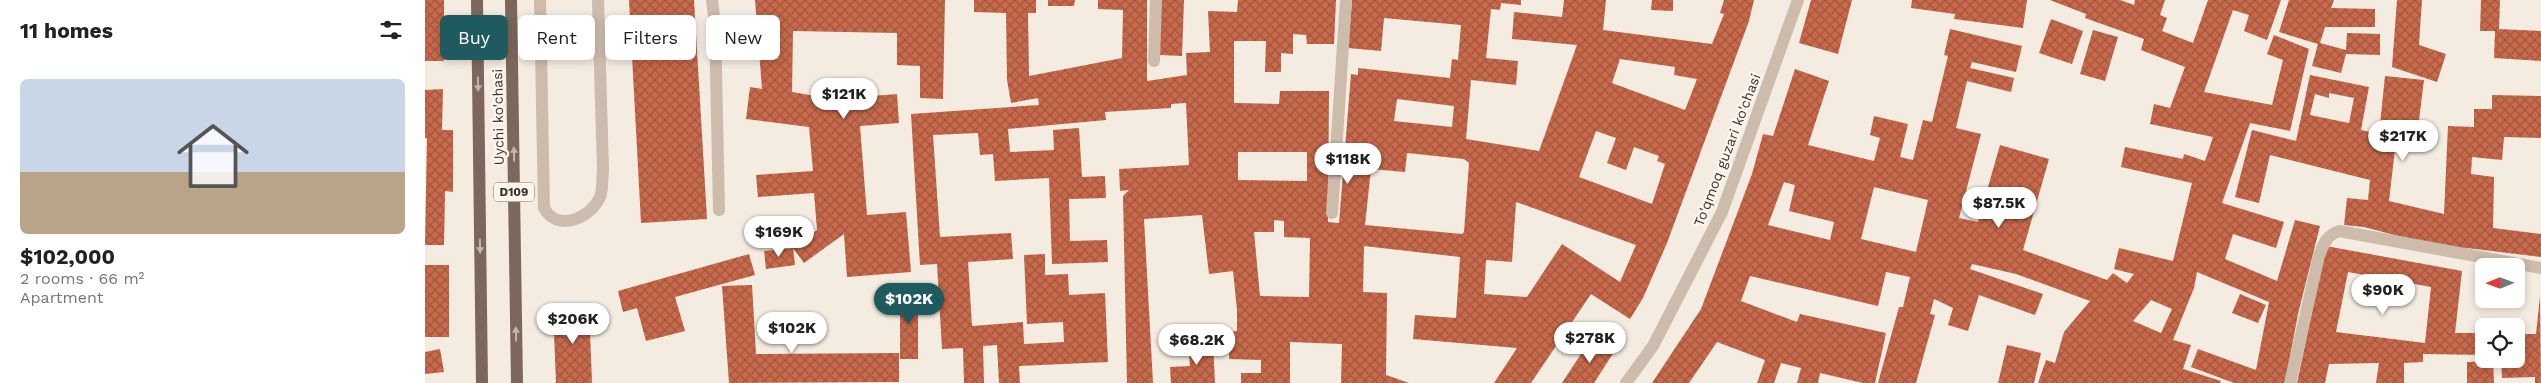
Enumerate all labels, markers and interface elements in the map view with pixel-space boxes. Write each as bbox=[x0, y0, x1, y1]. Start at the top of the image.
chip: Buy bbox=[440, 15, 508, 60]
chip: Rent bbox=[518, 15, 595, 60]
chip: Filters bbox=[605, 15, 696, 60]
chip: New bbox=[706, 15, 780, 60]
icon: filters bbox=[377, 16, 405, 44]
text: 11 homes bbox=[20, 18, 113, 43]
street label: Uychi ko'chasi bbox=[489, 69, 507, 165]
street label: To'qmoq guzari ko'chasi bbox=[1690, 71, 1764, 229]
one-way arrow bbox=[474, 76, 482, 92]
pin: $121K bbox=[809, 78, 879, 120]
text: $121K bbox=[822, 84, 866, 103]
icon: home bbox=[168, 111, 258, 201]
pin: $217K bbox=[2368, 120, 2438, 162]
text: $217K bbox=[2379, 126, 2427, 145]
pin: $118K bbox=[1313, 142, 1383, 185]
one-way arrow bbox=[509, 146, 517, 162]
text: $118K bbox=[1325, 149, 1371, 168]
road number: D109 bbox=[494, 182, 534, 202]
pin: $87.5K bbox=[1958, 186, 2040, 229]
text: $87.5K bbox=[1973, 193, 2025, 212]
pin: $169K bbox=[744, 216, 814, 258]
text: $169K bbox=[755, 222, 803, 241]
one-way arrow bbox=[476, 238, 484, 254]
text: $102,000 bbox=[20, 244, 115, 269]
north arrow bbox=[2475, 258, 2525, 308]
map controls bbox=[2475, 258, 2525, 368]
text: 2 rooms · 66 m² bbox=[20, 269, 144, 288]
pin: $90K bbox=[2353, 274, 2413, 316]
text: $90K bbox=[2362, 280, 2404, 299]
pin: $102K bbox=[874, 282, 944, 325]
text: Apartment bbox=[20, 288, 103, 307]
text: $102K bbox=[885, 289, 933, 308]
pin: $206K bbox=[538, 302, 608, 345]
text: $206K bbox=[547, 309, 599, 328]
pin: $102K bbox=[757, 312, 827, 354]
text: $102K bbox=[768, 318, 816, 337]
button: locate bbox=[2475, 318, 2525, 368]
pin: $278K bbox=[1555, 322, 1625, 364]
pin: $68.2K bbox=[1156, 324, 1238, 366]
one-way arrow bbox=[512, 326, 520, 342]
text: $278K bbox=[1565, 328, 1615, 347]
text: $68.2K bbox=[1169, 330, 1225, 349]

